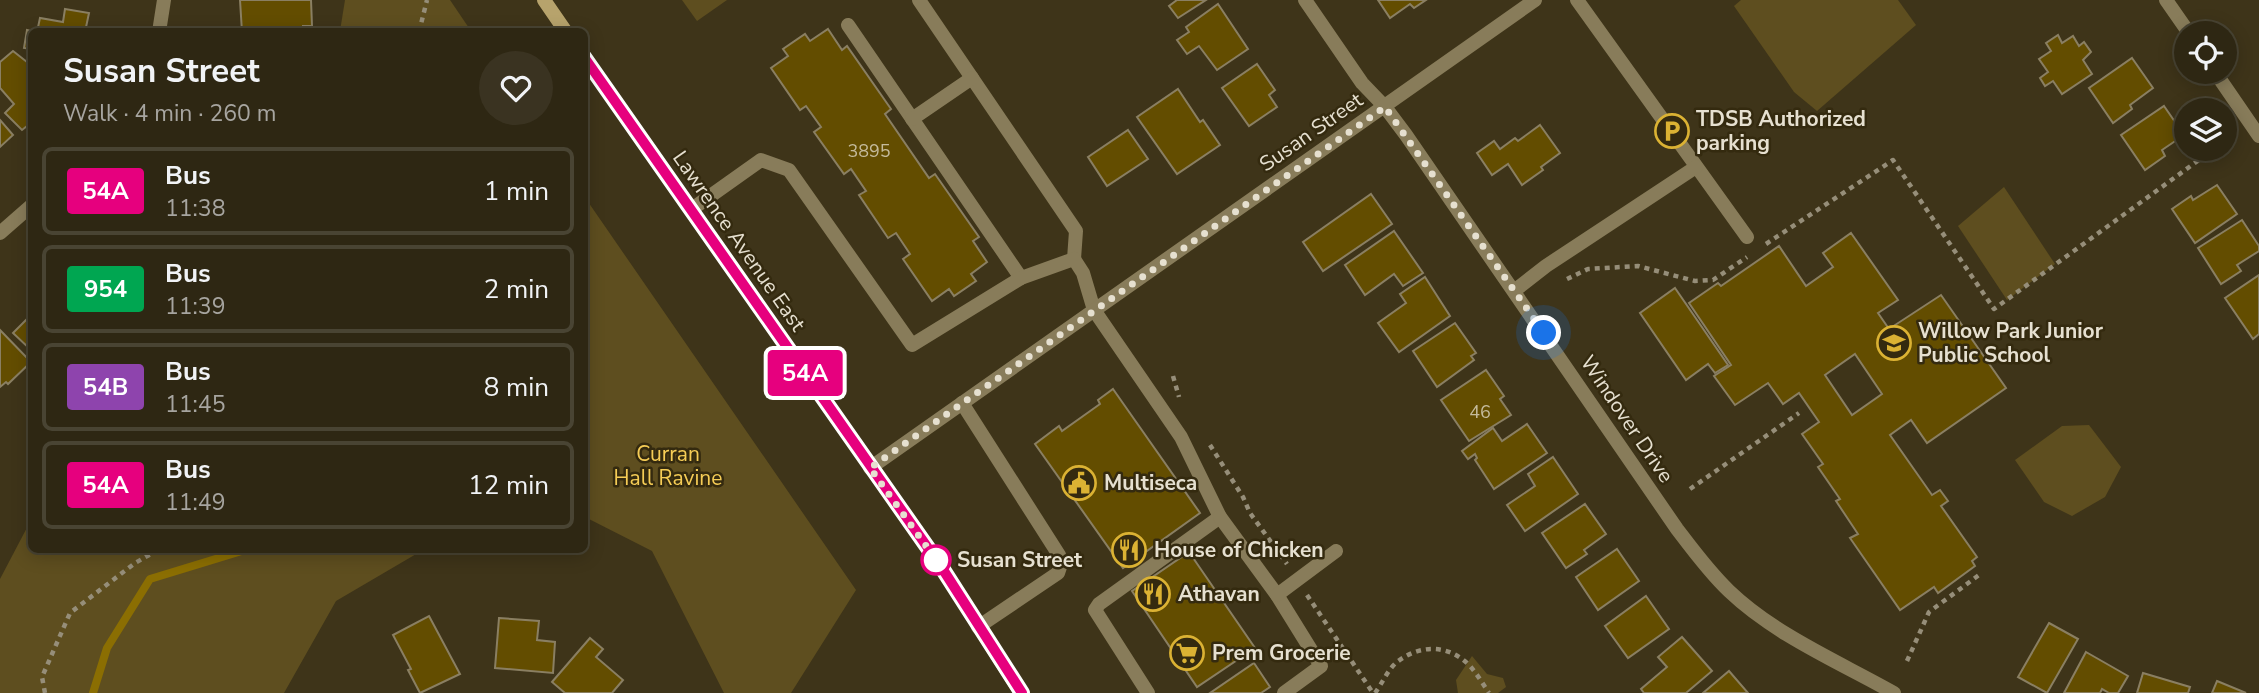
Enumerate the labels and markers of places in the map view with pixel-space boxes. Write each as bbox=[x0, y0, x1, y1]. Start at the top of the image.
place label: TDSB Authorized parking bbox=[1696, 105, 1866, 157]
parking icon: TDSB Authorized parking bbox=[1653, 112, 1691, 150]
place label: Willow Park Junior Public School bbox=[1918, 317, 2104, 369]
school or university icon: Willow Park Junior Public School bbox=[1875, 324, 1913, 362]
public building icon: Multiseca bbox=[1060, 464, 1098, 502]
place label: Multiseca bbox=[1104, 469, 1197, 497]
restaurant icon: House of Chicken bbox=[1110, 531, 1148, 569]
place label: House of Chicken bbox=[1154, 536, 1324, 564]
marker: Susan Street bbox=[921, 545, 951, 575]
place label: Susan Street bbox=[957, 546, 1083, 574]
restaurant icon: Athavan bbox=[1134, 575, 1172, 613]
place label: Athavan bbox=[1178, 580, 1260, 608]
supermarket icon: Prem Grocerie bbox=[1168, 634, 1206, 672]
place label: Prem Grocerie bbox=[1212, 639, 1351, 667]

